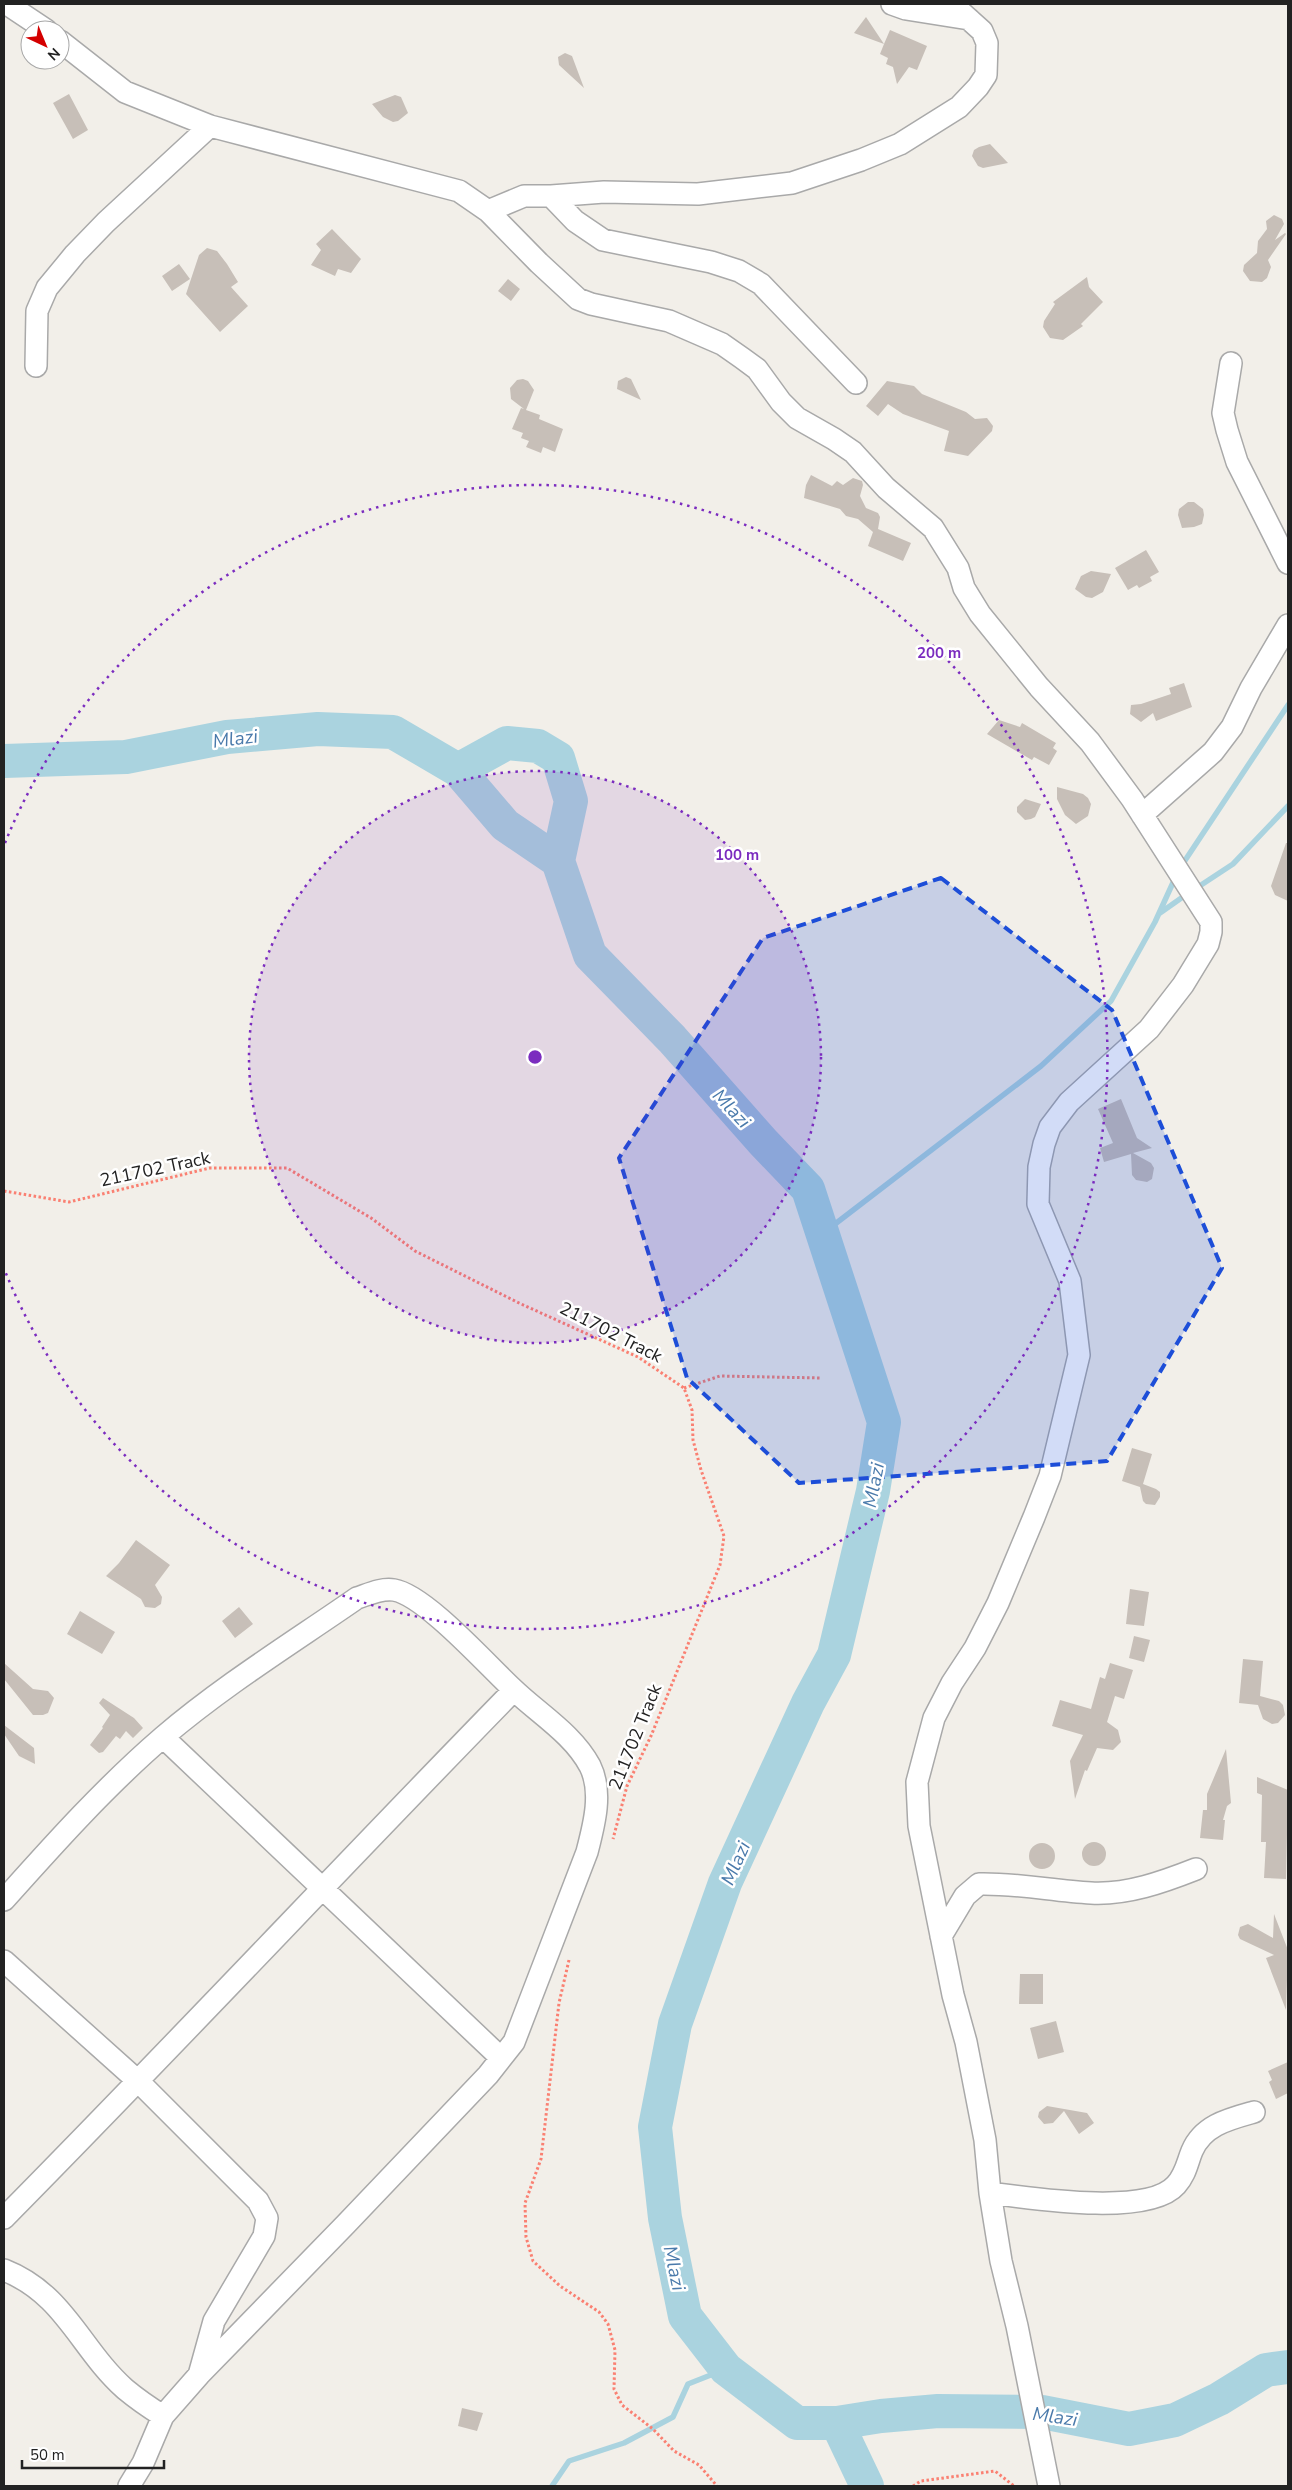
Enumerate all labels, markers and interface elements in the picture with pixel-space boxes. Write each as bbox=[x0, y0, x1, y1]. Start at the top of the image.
north arrow bbox=[20, 20, 70, 70]
text: N bbox=[43, 44, 64, 64]
text: 200 m bbox=[917, 643, 961, 663]
water label: Mlazi bbox=[211, 723, 260, 755]
text: 100 m bbox=[715, 845, 759, 865]
centre of rings bbox=[526, 1048, 544, 1066]
water label: Mlazi bbox=[706, 1083, 757, 1134]
street label: 211702 Track bbox=[98, 1145, 213, 1192]
street label: 211702 Track bbox=[556, 1296, 667, 1369]
water label: Mlazi bbox=[857, 1460, 891, 1510]
street label: 211702 Track bbox=[603, 1680, 667, 1793]
water label: Mlazi bbox=[715, 1837, 757, 1889]
water label: Mlazi bbox=[657, 2243, 692, 2294]
water label: Mlazi bbox=[1031, 2401, 1080, 2433]
scale bar bbox=[22, 2438, 165, 2470]
text: 50 m bbox=[30, 2445, 65, 2465]

